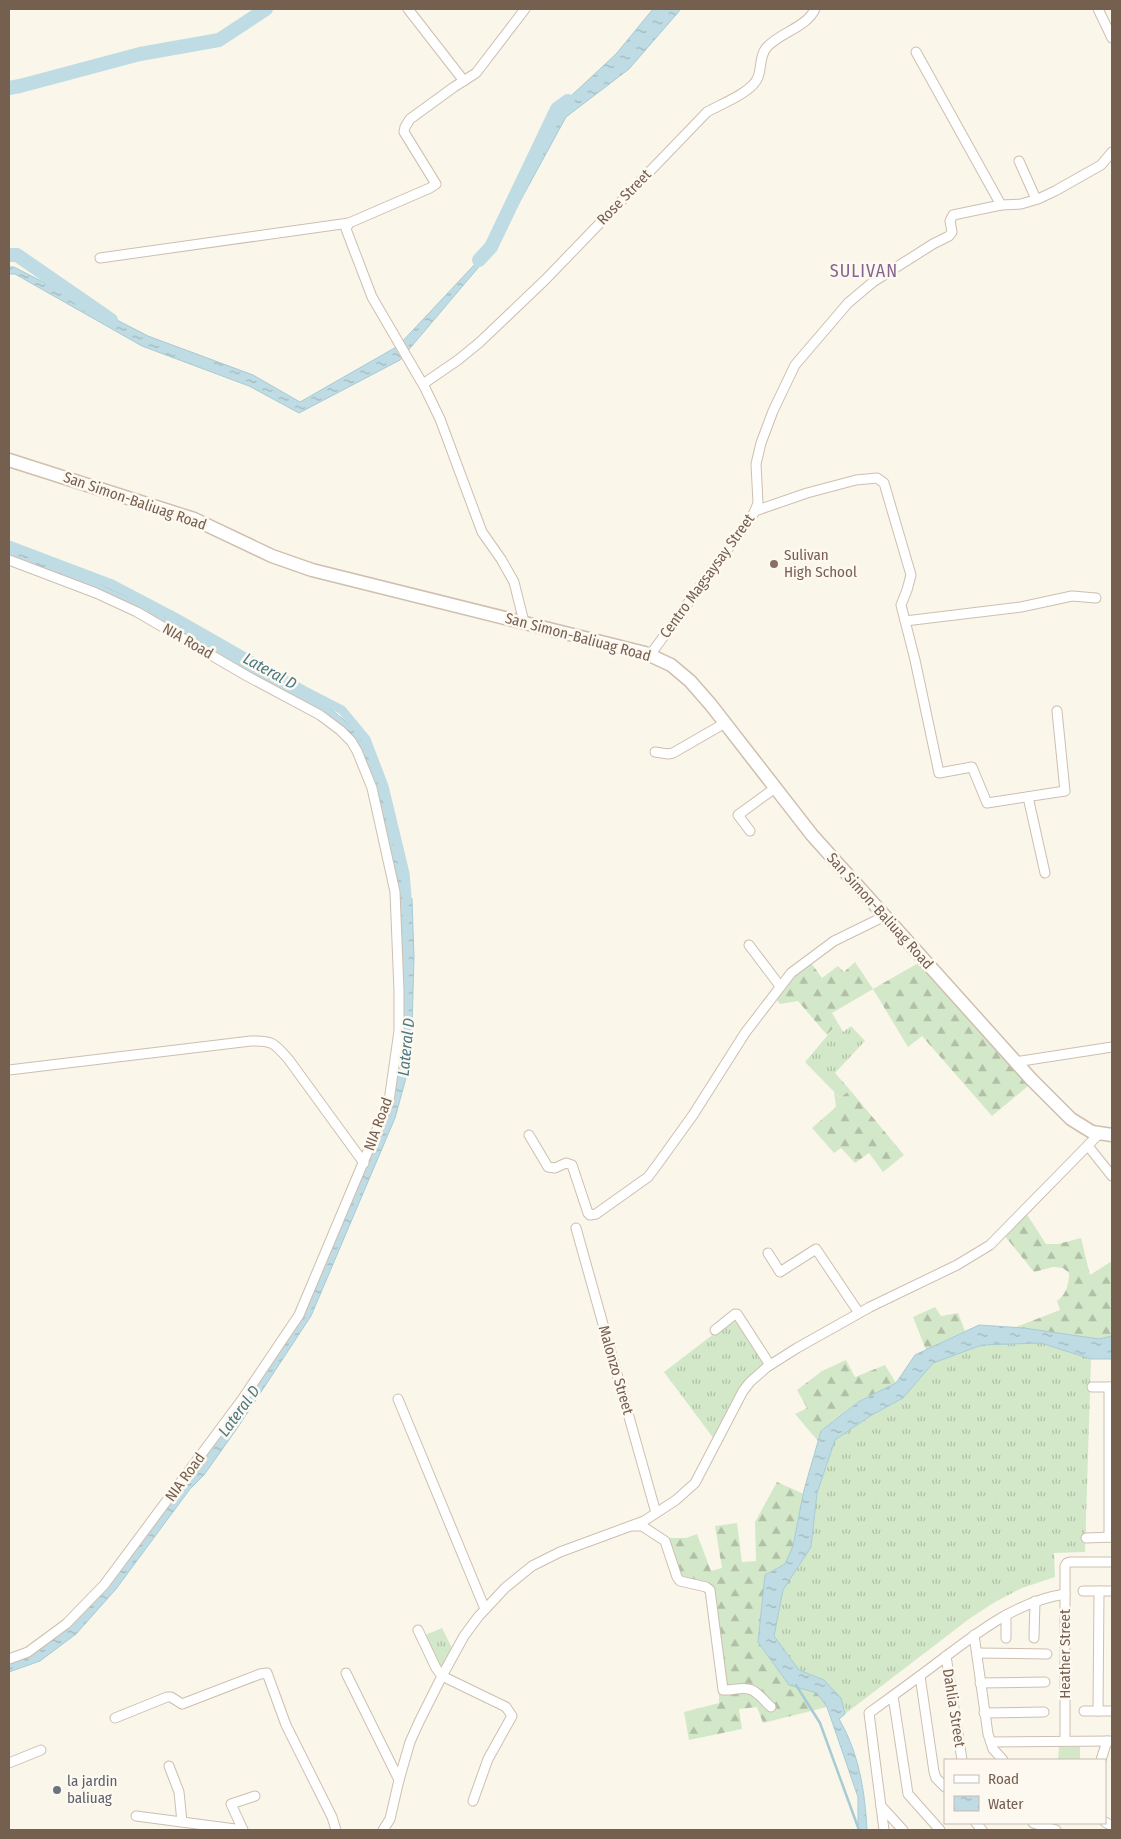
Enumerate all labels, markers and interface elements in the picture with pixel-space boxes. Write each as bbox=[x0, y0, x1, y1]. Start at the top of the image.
street label: Rose Street bbox=[593, 165, 655, 228]
district label: SULIVAN bbox=[830, 260, 898, 282]
street label: San Simon-Baliuag Road bbox=[61, 468, 209, 534]
street label: Centro Magsaysay Street bbox=[656, 510, 758, 642]
place label: Sulivan High School bbox=[784, 546, 857, 581]
marker: Sulivan High School bbox=[768, 558, 780, 570]
street label: San Simon-Baliuag Road bbox=[503, 609, 653, 665]
street label: NIA Road bbox=[159, 619, 217, 663]
water label: Lateral D bbox=[240, 649, 300, 693]
street label: San Simon-Baliuag Road bbox=[823, 849, 937, 973]
water label: Lateral D bbox=[394, 1017, 418, 1077]
street label: NIA Road bbox=[360, 1095, 396, 1153]
street label: Malonzo Street bbox=[595, 1323, 637, 1417]
water label: Lateral D bbox=[214, 1382, 264, 1440]
street label: NIA Road bbox=[161, 1449, 209, 1505]
street label: Heather Street bbox=[1056, 1609, 1074, 1699]
street label: Dahlia Street bbox=[939, 1667, 969, 1749]
legend bbox=[944, 1759, 1106, 1824]
text: Road bbox=[988, 1770, 1019, 1788]
place label: la jardin baliuag bbox=[67, 1772, 117, 1807]
marker: la jardin baliuag bbox=[51, 1784, 63, 1796]
text: Water bbox=[988, 1795, 1024, 1813]

